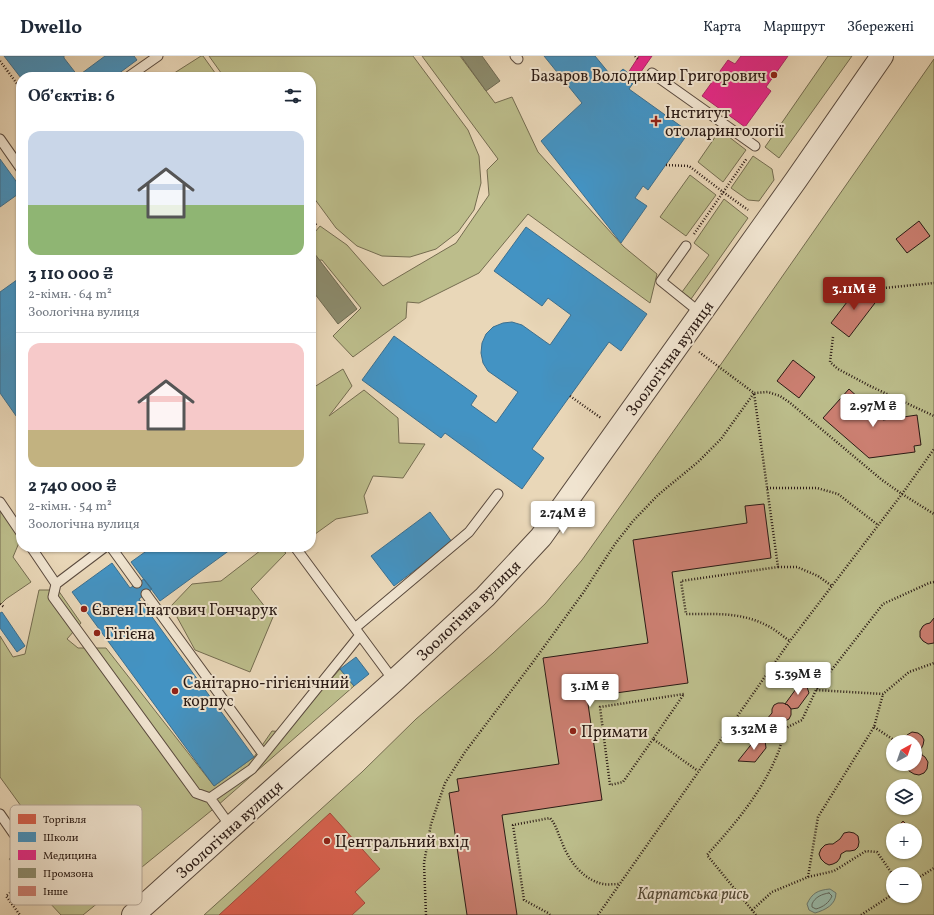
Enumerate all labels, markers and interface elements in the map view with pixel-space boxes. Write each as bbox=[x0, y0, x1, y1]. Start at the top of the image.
text: Dwello bbox=[20, 15, 82, 41]
text: Карта bbox=[703, 18, 741, 37]
text: Маршрут bbox=[763, 18, 825, 37]
text: Збережені bbox=[847, 18, 914, 37]
place label: Базаров Володимир Григорович bbox=[530, 66, 766, 88]
marker: Базаров Володимир Григорович bbox=[769, 70, 779, 80]
text: Об’єктів: 6 bbox=[28, 85, 115, 108]
icon: filters bbox=[282, 85, 304, 107]
place label: Інститут отоларингології bbox=[665, 103, 784, 143]
marker: Інститут отоларингології bbox=[650, 115, 662, 127]
icon: home bbox=[130, 157, 202, 229]
text: 3 110 000 ₴ bbox=[28, 263, 113, 286]
pin: 3.11M ₴ bbox=[817, 277, 891, 311]
text: 3.11M ₴ bbox=[832, 281, 876, 299]
text: 2-кімн. · 64 m² bbox=[28, 286, 112, 304]
street label: Зоологічна вулиця bbox=[621, 297, 720, 421]
text: Зоологічна вулиця bbox=[28, 304, 140, 322]
icon: home bbox=[130, 369, 202, 441]
pin: 2.97M ₴ bbox=[836, 394, 910, 428]
text: 2.97M ₴ bbox=[849, 398, 897, 416]
text: 2 740 000 ₴ bbox=[28, 475, 117, 498]
text: 2-кімн. · 54 m² bbox=[28, 498, 112, 516]
pin: 2.74M ₴ bbox=[526, 501, 600, 535]
text: 2.74M ₴ bbox=[540, 505, 586, 523]
text: Зоологічна вулиця bbox=[28, 516, 140, 534]
street label: Зоологічна вулиця bbox=[412, 556, 526, 667]
place label: Євген Гнатович Гончарук bbox=[92, 600, 278, 622]
marker: Євген Гнатович Гончарук bbox=[79, 604, 89, 614]
place label: Гігієна bbox=[105, 624, 155, 646]
marker: Гігієна bbox=[92, 628, 102, 638]
pin: 5.39M ₴ bbox=[761, 662, 835, 696]
text: 5.39M ₴ bbox=[775, 666, 821, 684]
place label: Санітарно-гігієнічний корпус bbox=[183, 673, 349, 713]
pin: 3.1M ₴ bbox=[557, 674, 623, 708]
text: 3.1M ₴ bbox=[571, 678, 609, 696]
marker: Санітарно-гігієнічний корпус bbox=[170, 686, 180, 696]
pin: 3.32M ₴ bbox=[717, 717, 791, 751]
text: 3.32M ₴ bbox=[731, 721, 777, 739]
place label: Примати bbox=[581, 722, 648, 744]
marker: Примати bbox=[568, 726, 578, 736]
north arrow bbox=[886, 735, 922, 771]
map controls bbox=[886, 735, 922, 903]
street label: Зоологічна вулиця bbox=[172, 776, 289, 885]
button: layers bbox=[886, 779, 922, 815]
legend bbox=[10, 805, 142, 905]
text: Торгівля bbox=[43, 813, 87, 828]
button: + bbox=[886, 823, 922, 859]
text: Школи bbox=[43, 831, 79, 846]
place label: Центральний вхід bbox=[335, 832, 469, 854]
marker: Центральний вхід bbox=[322, 836, 332, 846]
text: Медицина bbox=[43, 849, 97, 864]
text: Промзона bbox=[43, 867, 94, 882]
button: − bbox=[886, 867, 922, 903]
park label: Карпатська рись bbox=[637, 884, 749, 906]
text: Інше bbox=[43, 885, 68, 900]

